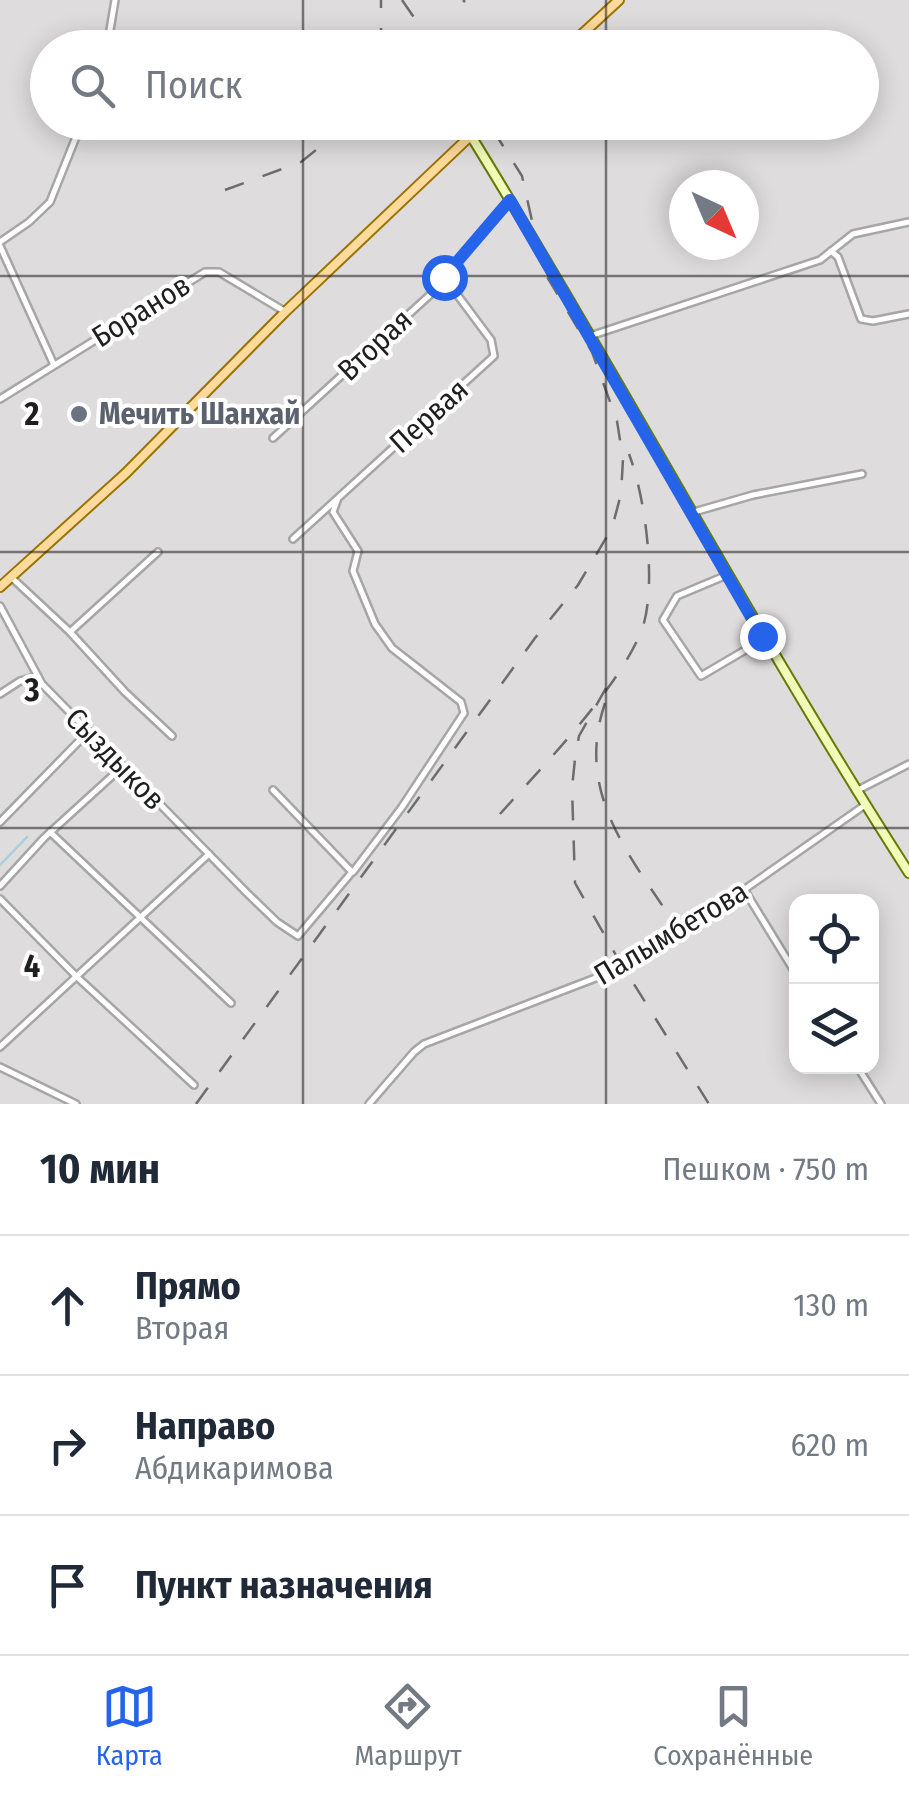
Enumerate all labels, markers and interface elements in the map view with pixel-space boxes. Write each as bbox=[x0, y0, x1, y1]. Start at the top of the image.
search box bbox=[30, 30, 879, 140]
icon: search bbox=[65, 58, 120, 113]
text: Поиск bbox=[145, 62, 242, 108]
north arrow bbox=[669, 170, 759, 260]
route start bbox=[422, 255, 468, 301]
street label: Боранов bbox=[85, 267, 197, 355]
street label: Вторая bbox=[330, 302, 420, 388]
street label: Первая bbox=[382, 371, 476, 461]
text: 2 bbox=[24, 395, 40, 433]
place label: Мечить Шанхай bbox=[99, 396, 300, 432]
marker: Мечить Шанхай bbox=[68, 403, 90, 425]
route end bbox=[740, 614, 786, 660]
text: 3 bbox=[23, 671, 40, 709]
street label: Сыздыков bbox=[58, 701, 172, 817]
street label: Палымбетова bbox=[588, 873, 754, 993]
map controls bbox=[789, 894, 879, 1074]
button: locate bbox=[789, 894, 879, 984]
text: 4 bbox=[24, 947, 40, 985]
button: layers bbox=[789, 984, 879, 1074]
text: 10 мин bbox=[40, 1144, 160, 1194]
text: Пешком · 750 m bbox=[662, 1150, 869, 1188]
text: Прямо bbox=[135, 1263, 241, 1309]
icon: ahead bbox=[40, 1278, 95, 1333]
text: 130 m bbox=[793, 1286, 869, 1324]
text: Вторая bbox=[135, 1309, 229, 1347]
text: Направо bbox=[135, 1403, 275, 1449]
icon: right bbox=[40, 1418, 95, 1473]
text: 620 m bbox=[791, 1426, 869, 1464]
text: Абдикаримова bbox=[135, 1449, 334, 1487]
icon: arrive bbox=[40, 1558, 95, 1613]
text: Пункт назначения bbox=[135, 1562, 433, 1608]
tab: Карта bbox=[96, 1679, 163, 1772]
tab: Маршрут bbox=[354, 1679, 462, 1772]
tab: Сохранённые bbox=[653, 1679, 813, 1772]

